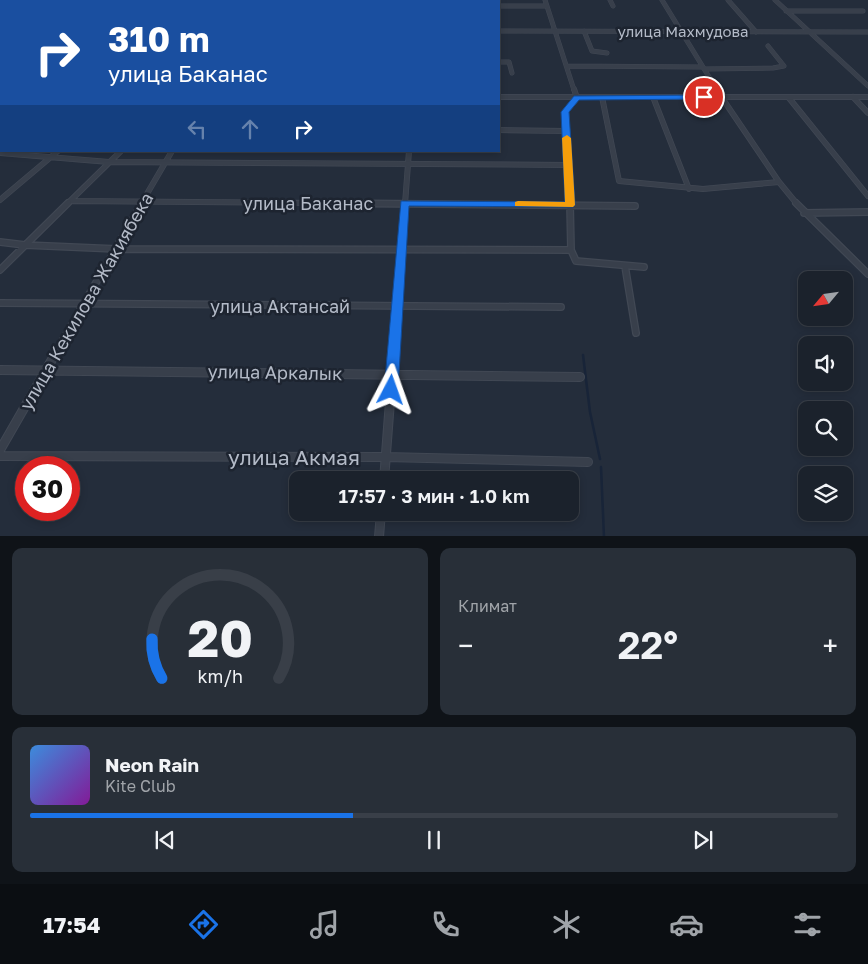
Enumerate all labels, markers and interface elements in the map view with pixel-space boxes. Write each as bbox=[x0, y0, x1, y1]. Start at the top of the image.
text: 310 m bbox=[108, 18, 210, 60]
icon: right bbox=[25, 20, 90, 85]
street label: улица Махмудова bbox=[617, 22, 749, 40]
text: улица Баканас bbox=[108, 60, 268, 87]
pin bbox=[683, 76, 725, 118]
icon: arrive bbox=[690, 83, 718, 111]
icon: left bbox=[183, 115, 211, 143]
icon: ahead bbox=[236, 115, 264, 143]
icon: right bbox=[289, 115, 317, 143]
street label: улица Кекилова Жакиябека bbox=[15, 188, 157, 414]
street label: улица Баканас bbox=[243, 192, 374, 214]
north arrow bbox=[798, 271, 852, 326]
map controls bbox=[798, 271, 853, 521]
street label: улица Актансай bbox=[210, 295, 350, 317]
button: sound bbox=[798, 336, 853, 391]
street label: улица Аркалык bbox=[207, 360, 343, 384]
position arrow bbox=[364, 363, 416, 415]
button: search bbox=[798, 401, 853, 456]
street label: улица Акмая bbox=[228, 444, 360, 470]
speed limit sign: 30 bbox=[15, 456, 80, 521]
button: layers bbox=[798, 466, 853, 521]
text: 17:57 · 3 мин · 1.0 km bbox=[338, 484, 530, 507]
text: Климат bbox=[458, 596, 517, 616]
text: 20 bbox=[187, 606, 253, 668]
text: 22° bbox=[618, 622, 678, 667]
text: − bbox=[458, 629, 473, 662]
text: + bbox=[823, 629, 838, 662]
text: km/h bbox=[197, 665, 243, 687]
text: Neon Rain bbox=[105, 753, 199, 776]
text: Kite Club bbox=[105, 776, 176, 796]
icon: previous bbox=[151, 826, 179, 854]
icon: pause bbox=[420, 826, 448, 854]
icon: next bbox=[689, 826, 717, 854]
icon: directions bbox=[186, 907, 221, 942]
icon: music bbox=[307, 907, 342, 942]
icon: phone bbox=[428, 907, 463, 942]
icon: climate bbox=[549, 907, 584, 942]
icon: car bbox=[669, 907, 704, 942]
icon: filters bbox=[790, 907, 825, 942]
text: 17:54 bbox=[43, 911, 100, 938]

